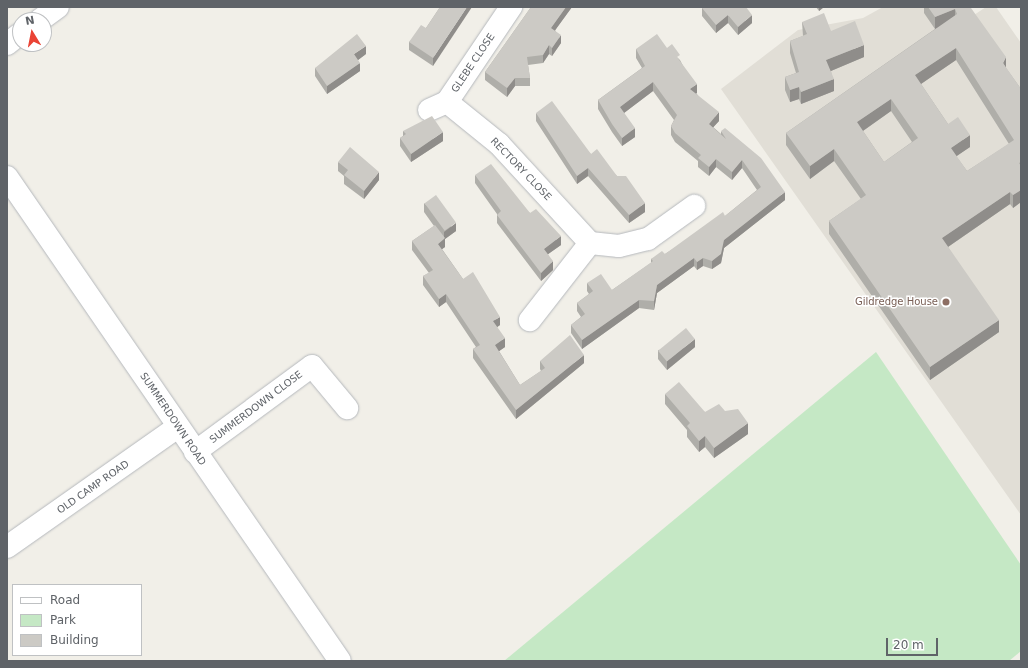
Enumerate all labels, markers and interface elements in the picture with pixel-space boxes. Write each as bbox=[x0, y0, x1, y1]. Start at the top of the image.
north arrow bbox=[12, 12, 52, 52]
text: N bbox=[24, 13, 36, 28]
street label: GLEBE CLOSE bbox=[449, 31, 497, 95]
street label: RECTORY CLOSE bbox=[488, 135, 554, 203]
place label: Gildredge House bbox=[855, 296, 938, 308]
marker: Gildredge House bbox=[941, 297, 951, 307]
street label: SUMMERDOWN CLOSE bbox=[207, 368, 305, 446]
street label: SUMMERDOWN ROAD bbox=[137, 370, 209, 468]
street label: OLD CAMP ROAD bbox=[55, 458, 131, 516]
legend bbox=[12, 584, 142, 656]
text: Road bbox=[50, 593, 80, 607]
text: Park bbox=[50, 613, 76, 627]
scale bar bbox=[888, 630, 940, 656]
text: Building bbox=[50, 633, 99, 647]
text: 20 m bbox=[893, 638, 924, 652]

